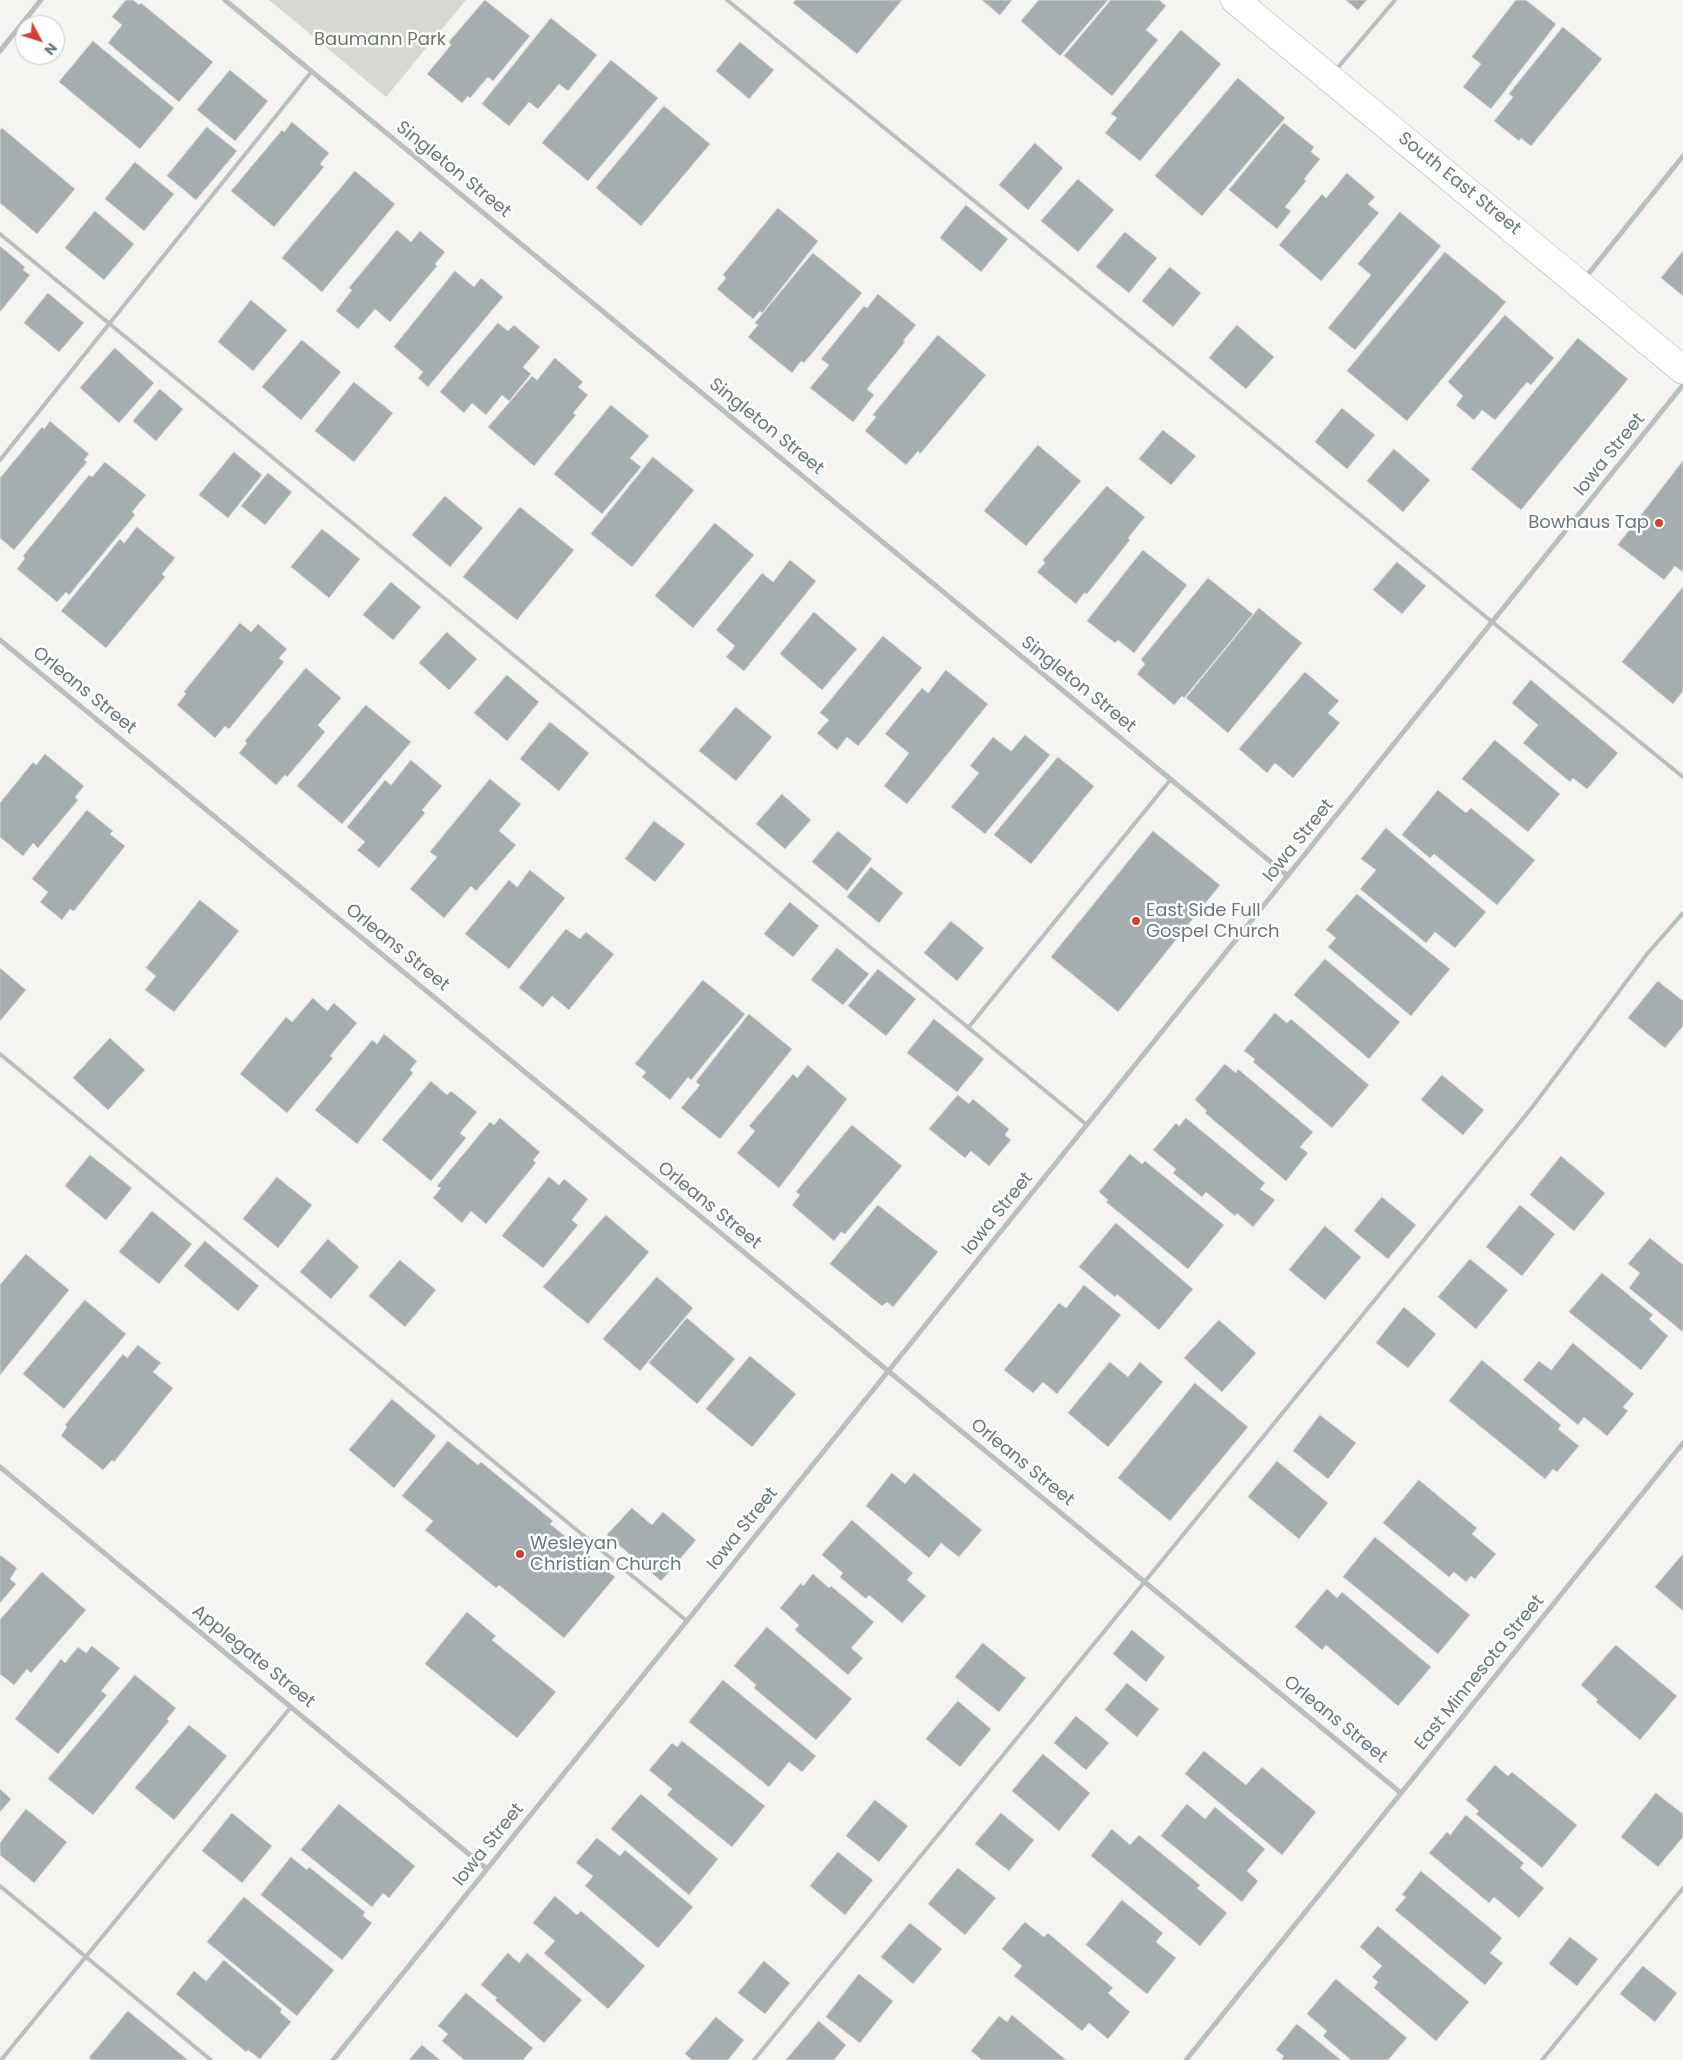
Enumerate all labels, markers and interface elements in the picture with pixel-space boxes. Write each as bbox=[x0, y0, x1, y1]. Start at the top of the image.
north arrow bbox=[15, 15, 65, 65]
park label: Baumann Park bbox=[314, 29, 446, 51]
text: N bbox=[40, 39, 62, 59]
street label: Singleton Street bbox=[391, 117, 515, 223]
street label: South East Street bbox=[1393, 128, 1525, 240]
street label: Singleton Street bbox=[704, 374, 828, 480]
street label: Iowa Street bbox=[1570, 409, 1650, 501]
place label: Bowhaus Tap bbox=[1528, 512, 1649, 534]
marker: Bowhaus Tap bbox=[1653, 517, 1665, 529]
street label: Singleton Street bbox=[1016, 632, 1140, 738]
street label: Orleans Street bbox=[28, 643, 140, 739]
street label: Iowa Street bbox=[1259, 795, 1339, 887]
street label: Orleans Street bbox=[341, 900, 453, 996]
place label: East Side Full Gospel Church bbox=[1146, 900, 1280, 942]
marker: East Side Full Gospel Church bbox=[1130, 915, 1142, 927]
street label: Orleans Street bbox=[653, 1158, 765, 1254]
street label: Iowa Street bbox=[958, 1168, 1038, 1260]
street label: Orleans Street bbox=[966, 1415, 1078, 1511]
street label: Iowa Street bbox=[703, 1483, 783, 1575]
place label: Wesleyan Christian Church bbox=[530, 1533, 682, 1576]
marker: Wesleyan Christian Church bbox=[514, 1548, 526, 1560]
street label: East Minnesota Street bbox=[1411, 1591, 1549, 1755]
street label: Applegate Street bbox=[187, 1601, 319, 1713]
street label: Orleans Street bbox=[1279, 1672, 1391, 1768]
street label: Iowa Street bbox=[449, 1799, 529, 1891]

